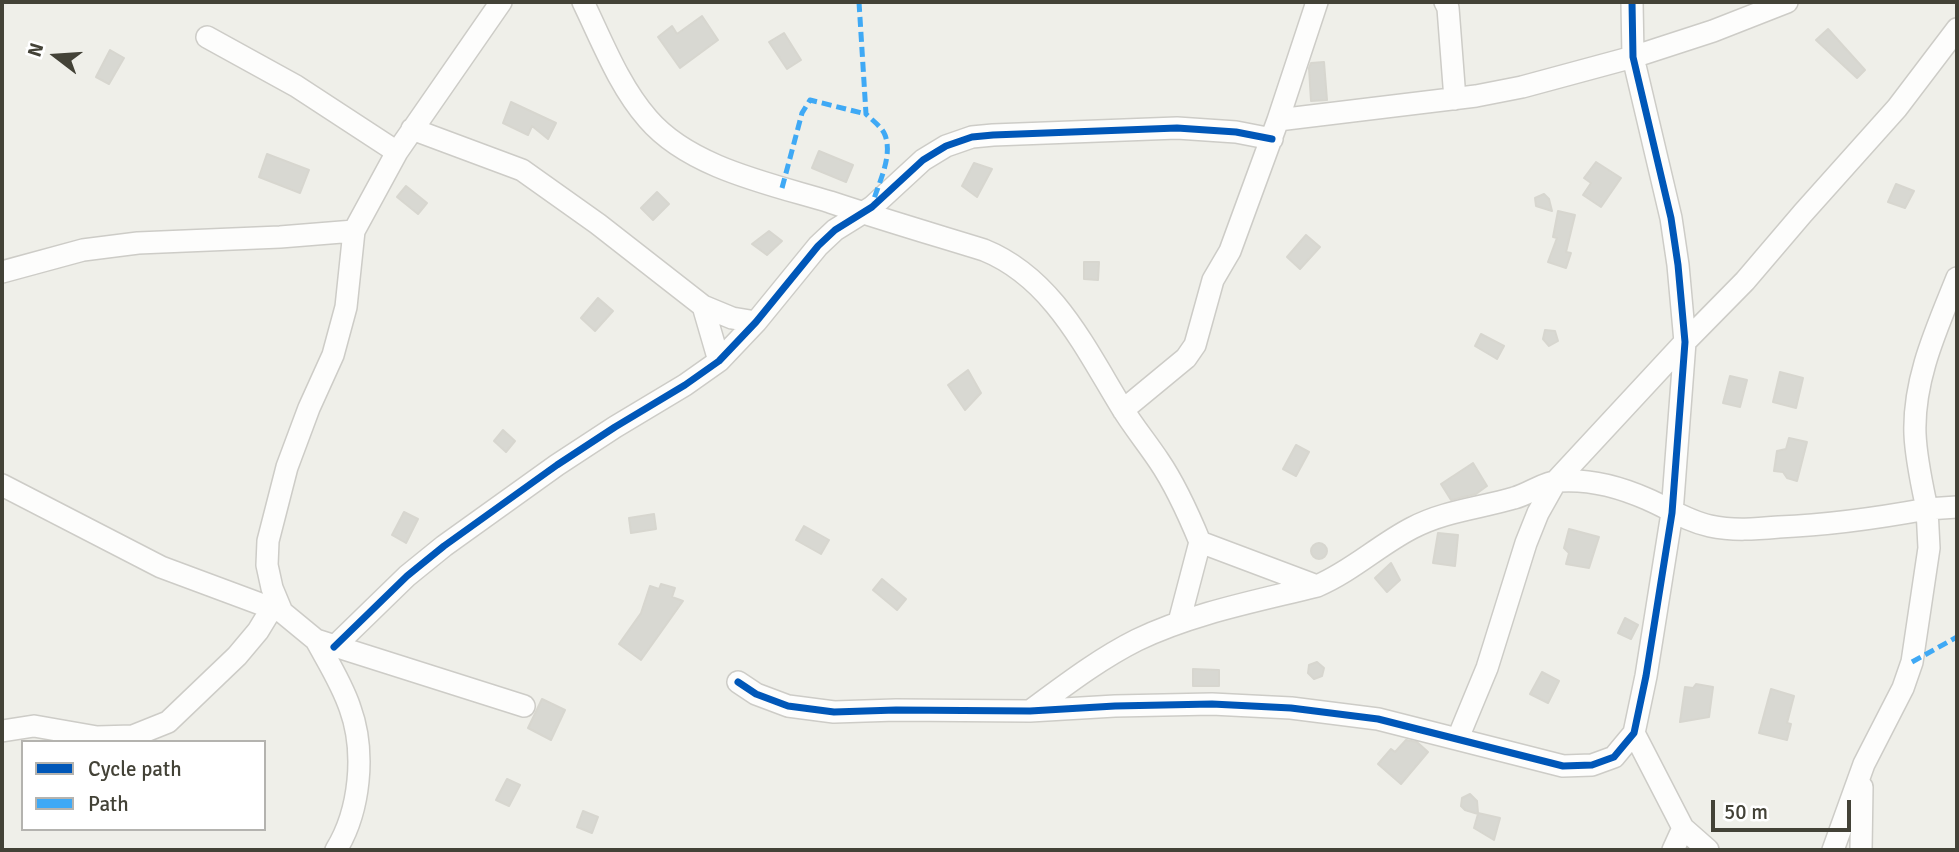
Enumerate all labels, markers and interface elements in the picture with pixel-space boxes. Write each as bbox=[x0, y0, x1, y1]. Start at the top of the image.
north arrow bbox=[21, 21, 91, 91]
text: N bbox=[23, 40, 49, 60]
legend bbox=[21, 740, 266, 831]
text: Cycle path bbox=[88, 756, 182, 782]
scale bar bbox=[1714, 786, 1854, 830]
text: Path bbox=[88, 791, 129, 817]
text: 50 m bbox=[1724, 799, 1768, 825]

